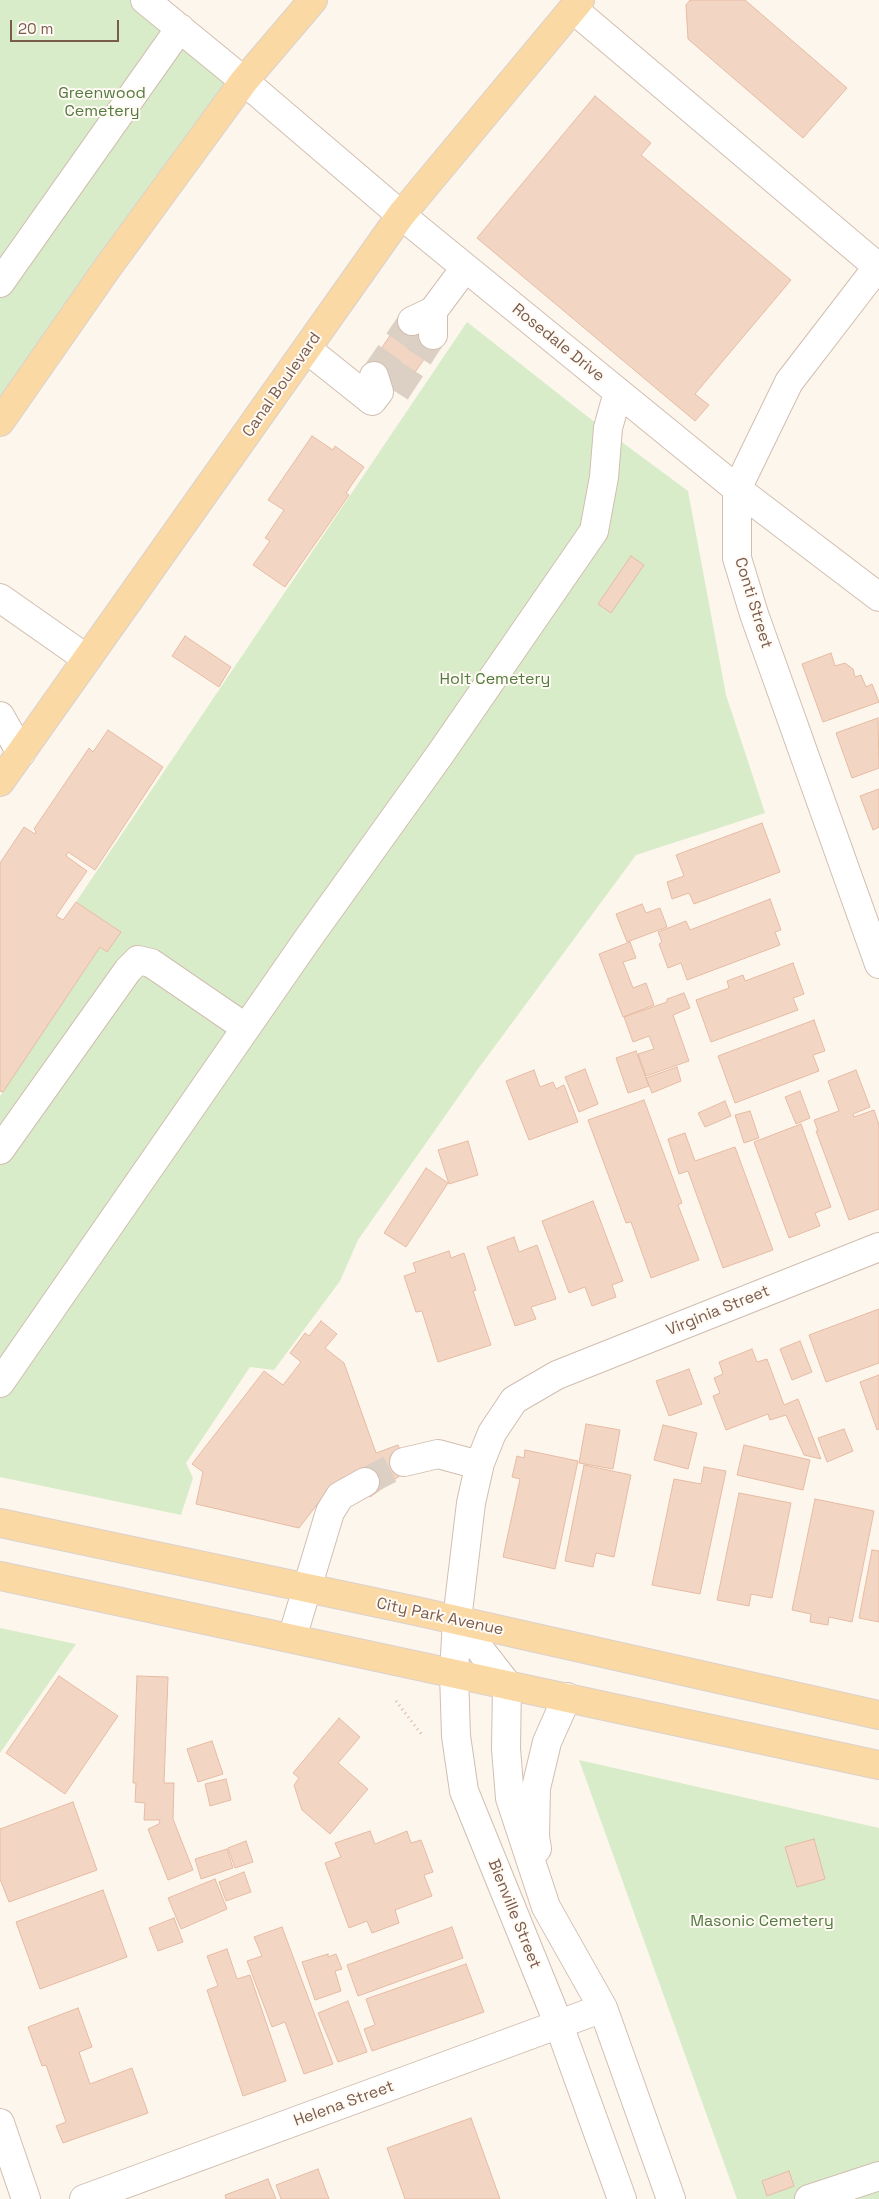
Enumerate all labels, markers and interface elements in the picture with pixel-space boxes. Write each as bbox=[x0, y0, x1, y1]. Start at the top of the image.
scale bar bbox=[12, 10, 121, 42]
text: 20 m bbox=[18, 19, 53, 38]
park label: Greenwood Cemetery bbox=[58, 84, 146, 122]
street label: Rosedale Drive bbox=[508, 300, 608, 386]
street label: Canal Boulevard bbox=[239, 329, 325, 441]
street label: Conti Street bbox=[730, 555, 776, 651]
park label: Holt Cemetery bbox=[440, 670, 550, 690]
street label: Virginia Street bbox=[664, 1282, 772, 1340]
street label: City Park Avenue bbox=[375, 1594, 505, 1640]
street label: Bienville Street bbox=[483, 1856, 545, 1972]
park label: Masonic Cemetery bbox=[690, 1912, 834, 1932]
street label: Helena Street bbox=[291, 2077, 397, 2131]

